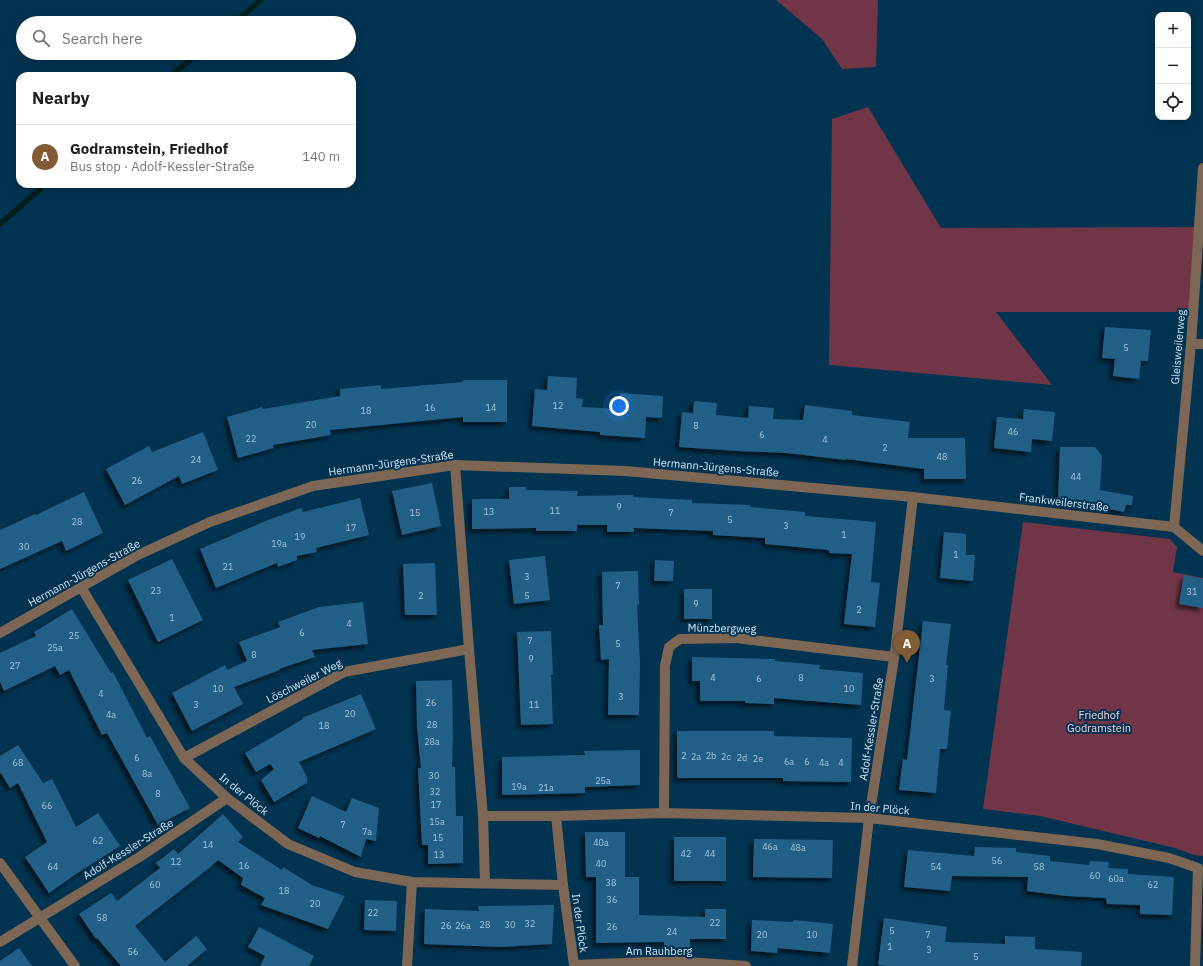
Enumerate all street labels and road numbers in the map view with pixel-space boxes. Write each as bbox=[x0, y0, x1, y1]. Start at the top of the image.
street label: Gleisweilerweg bbox=[1168, 309, 1188, 385]
street label: Hermann-Jürgens-Straße bbox=[328, 447, 454, 479]
street label: Hermann-Jürgens-Straße bbox=[653, 455, 779, 479]
street label: Frankweilerstraße bbox=[1018, 490, 1110, 514]
street label: Hermann-Jürgens-Straße bbox=[25, 536, 143, 610]
street label: Münzbergweg bbox=[687, 620, 757, 636]
street label: Löschweiler Weg bbox=[264, 656, 344, 706]
street label: Adolf-Kessler-Straße bbox=[856, 676, 886, 782]
street label: In der Plöck bbox=[216, 770, 272, 818]
street label: In der Plöck bbox=[850, 798, 910, 818]
street label: Adolf-Kessler-Straße bbox=[80, 815, 176, 883]
street label: In der Plöck bbox=[569, 893, 591, 954]
street label: Am Rauhberg bbox=[626, 944, 692, 958]

